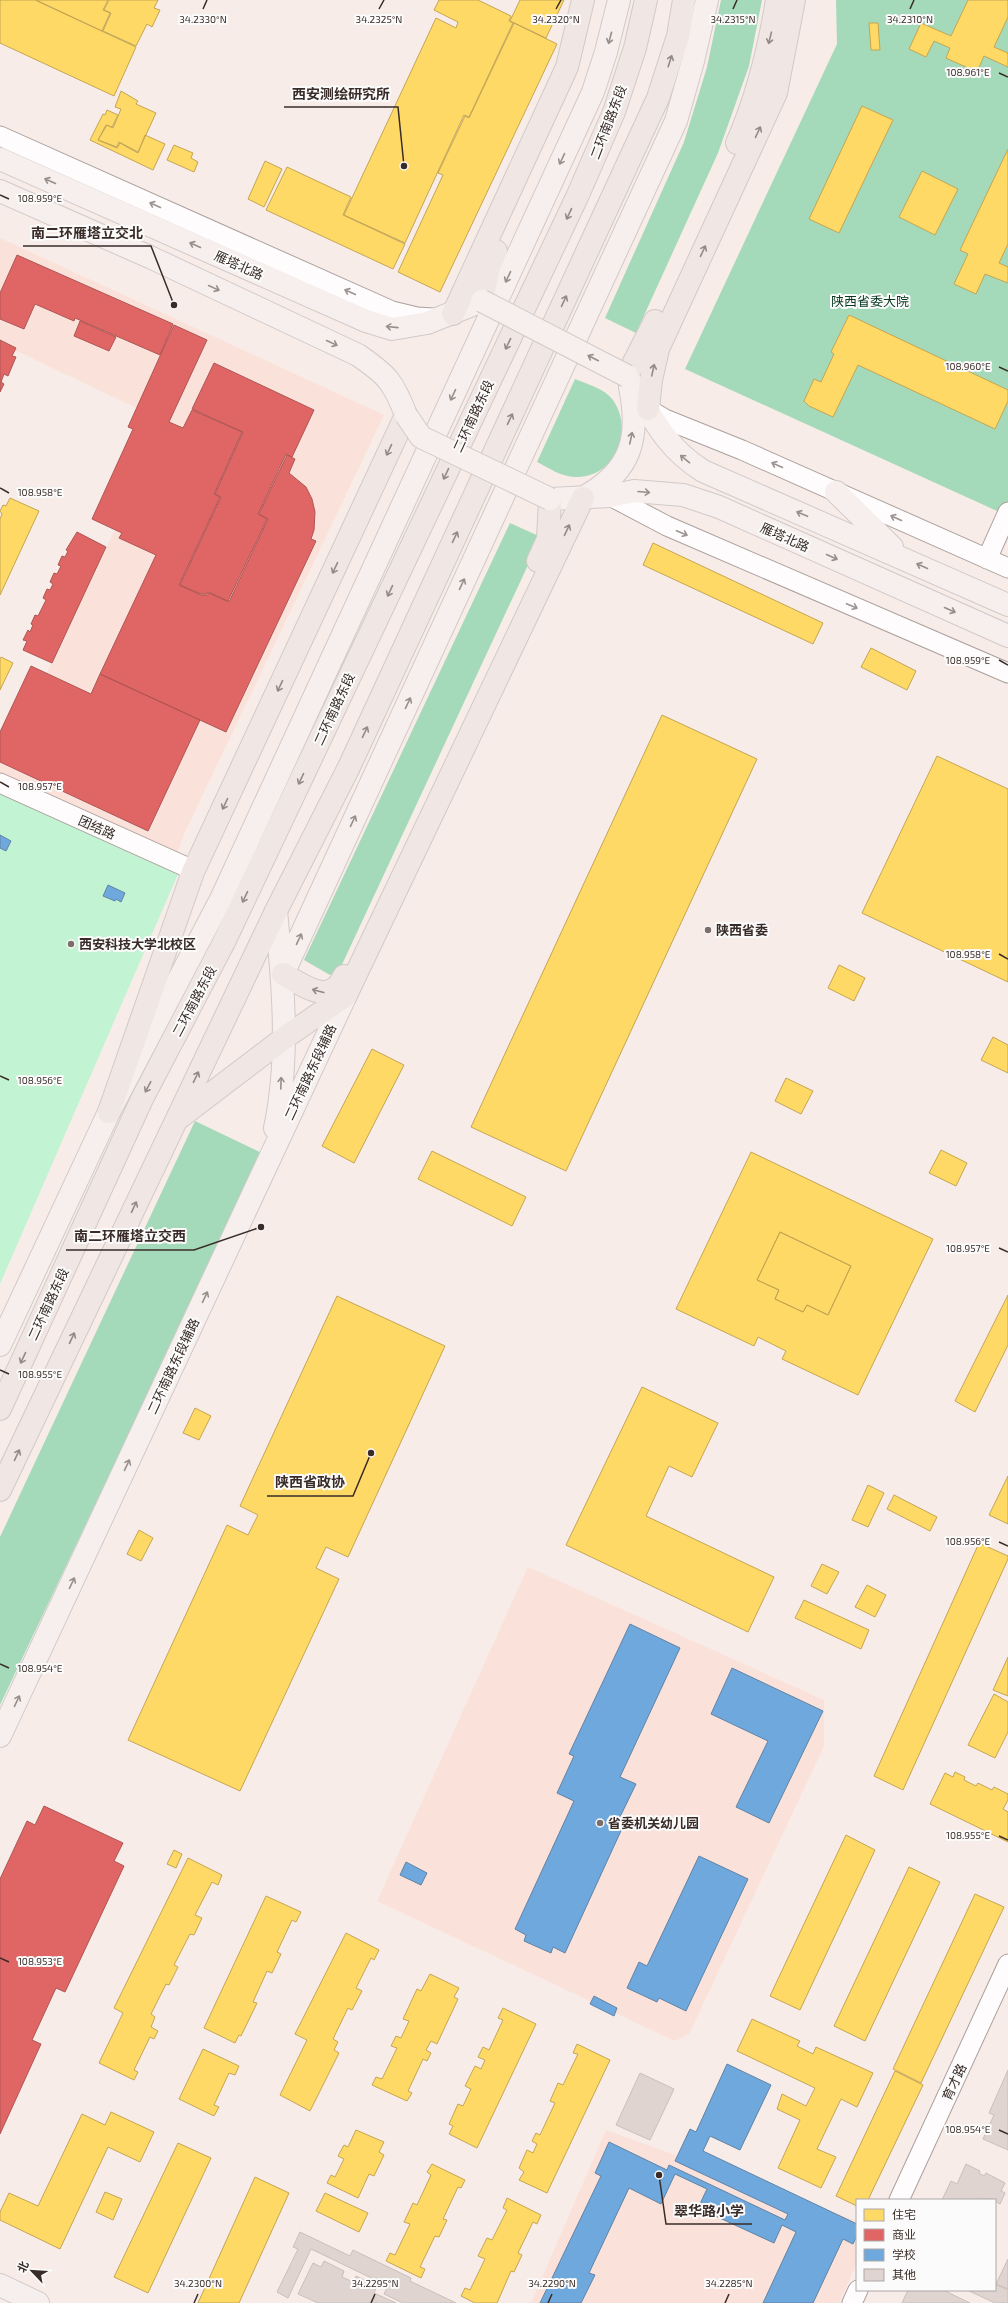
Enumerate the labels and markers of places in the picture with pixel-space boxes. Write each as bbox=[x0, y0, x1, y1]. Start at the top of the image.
callout: 西安测绘研究所 bbox=[284, 81, 398, 107]
callout: 南二环雁塔立交北 bbox=[23, 220, 151, 246]
place label: 陕西省委 bbox=[716, 922, 768, 938]
marker: 陕西省委 bbox=[703, 925, 713, 935]
place label: 西安科技大学北校区 bbox=[79, 936, 196, 952]
marker: 西安科技大学北校区 bbox=[66, 939, 76, 949]
callout: 南二环雁塔立交西 bbox=[66, 1224, 194, 1250]
callout: 陕西省政协 bbox=[267, 1470, 353, 1496]
place label: 省委机关幼儿园 bbox=[608, 1815, 699, 1831]
marker: 省委机关幼儿园 bbox=[595, 1818, 605, 1828]
callout: 翠华路小学 bbox=[666, 2198, 752, 2224]

